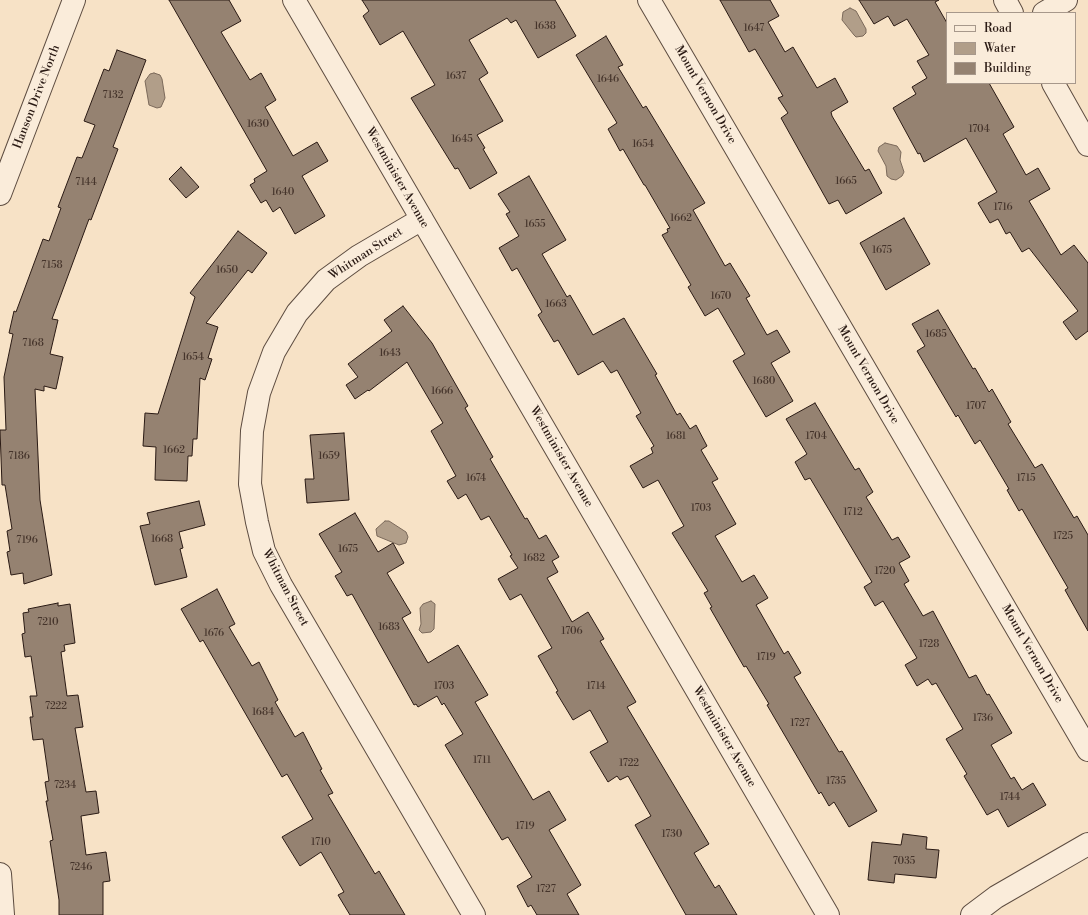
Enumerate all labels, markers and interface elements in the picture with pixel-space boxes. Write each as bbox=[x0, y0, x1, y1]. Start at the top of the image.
legend bbox=[946, 12, 1076, 84]
house number: 1638 bbox=[534, 21, 556, 33]
text: Road bbox=[984, 21, 1012, 36]
house number: 1647 bbox=[744, 23, 764, 35]
text: Water bbox=[984, 41, 1016, 56]
street label: Hanson Drive North bbox=[11, 43, 63, 151]
street label: Mount Vernon Drive bbox=[671, 43, 739, 147]
text: Building bbox=[984, 61, 1031, 76]
house number: 1637 bbox=[446, 71, 466, 83]
house number: 1646 bbox=[597, 74, 619, 86]
house number: 7132 bbox=[103, 90, 123, 102]
house number: 1630 bbox=[247, 119, 269, 131]
house number: 1704 bbox=[968, 124, 990, 136]
street label: Westminister Avenue bbox=[362, 125, 432, 231]
house number: 1645 bbox=[451, 134, 473, 146]
house number: 1654 bbox=[632, 139, 654, 151]
house number: 1665 bbox=[835, 176, 857, 188]
house number: 7144 bbox=[75, 177, 97, 189]
house number: 1640 bbox=[272, 187, 294, 199]
house number: 1716 bbox=[993, 202, 1013, 214]
house number: 1662 bbox=[670, 213, 692, 225]
house number: 1655 bbox=[524, 219, 546, 231]
street label: Whitman Street bbox=[326, 225, 406, 283]
house number: 1675 bbox=[872, 245, 892, 257]
house number: 7158 bbox=[41, 260, 63, 272]
house number: 1650 bbox=[216, 265, 238, 277]
house number: 1670 bbox=[711, 291, 731, 303]
house number: 1663 bbox=[545, 299, 567, 311]
street label: Mount Vernon Drive bbox=[834, 323, 902, 427]
house number: 1685 bbox=[925, 329, 947, 341]
house number: 7168 bbox=[22, 338, 44, 350]
house number: 1643 bbox=[379, 348, 401, 360]
house number: 1654 bbox=[182, 352, 204, 364]
house number: 1680 bbox=[753, 376, 775, 388]
house number: 1666 bbox=[431, 386, 453, 398]
house number: 1707 bbox=[966, 401, 986, 413]
street label: Westminister Avenue bbox=[526, 404, 596, 510]
house number: 1681 bbox=[666, 431, 686, 443]
house number: 1704 bbox=[805, 431, 827, 443]
house number: 1662 bbox=[163, 445, 185, 457]
house number: 7186 bbox=[8, 451, 30, 463]
house number: 1659 bbox=[318, 451, 340, 463]
house number: 1674 bbox=[466, 473, 486, 485]
house number: 1715 bbox=[1016, 473, 1036, 485]
house number: 1703 bbox=[691, 503, 711, 515]
house number: 1712 bbox=[843, 507, 863, 519]
house number: 1725 bbox=[1053, 531, 1073, 543]
house number: 1668 bbox=[151, 534, 173, 546]
house number: 7196 bbox=[16, 535, 38, 547]
house number: 1675 bbox=[338, 544, 358, 556]
street label: Whitman Street bbox=[259, 547, 311, 629]
house number: 1682 bbox=[523, 553, 545, 565]
house number: 1720 bbox=[874, 566, 896, 578]
street label: Mount Vernon Drive bbox=[998, 602, 1066, 706]
house number: 7210 bbox=[37, 617, 59, 629]
house number: 1683 bbox=[378, 622, 400, 634]
house number: 1706 bbox=[561, 626, 583, 638]
house number: 1676 bbox=[204, 628, 224, 640]
house number: 1728 bbox=[919, 639, 939, 651]
house number: 1719 bbox=[756, 652, 776, 664]
house number: 1703 bbox=[434, 681, 454, 693]
house number: 1714 bbox=[586, 681, 606, 693]
street label: Westminister Avenue bbox=[689, 684, 759, 790]
house number: 7222 bbox=[45, 701, 67, 713]
house number: 1684 bbox=[252, 707, 274, 719]
house number: 1736 bbox=[973, 713, 993, 725]
house number: 1727 bbox=[790, 718, 810, 730]
house number: 1711 bbox=[473, 755, 491, 767]
house number: 1722 bbox=[619, 758, 639, 770]
house number: 1735 bbox=[826, 776, 846, 788]
house number: 7234 bbox=[54, 780, 76, 792]
house number: 1744 bbox=[1000, 792, 1020, 804]
house number: 1719 bbox=[515, 821, 535, 833]
house number: 1730 bbox=[662, 829, 682, 841]
house number: 1710 bbox=[311, 837, 331, 849]
house number: 7035 bbox=[893, 856, 915, 868]
house number: 7246 bbox=[70, 862, 92, 874]
house number: 1727 bbox=[536, 884, 556, 896]

